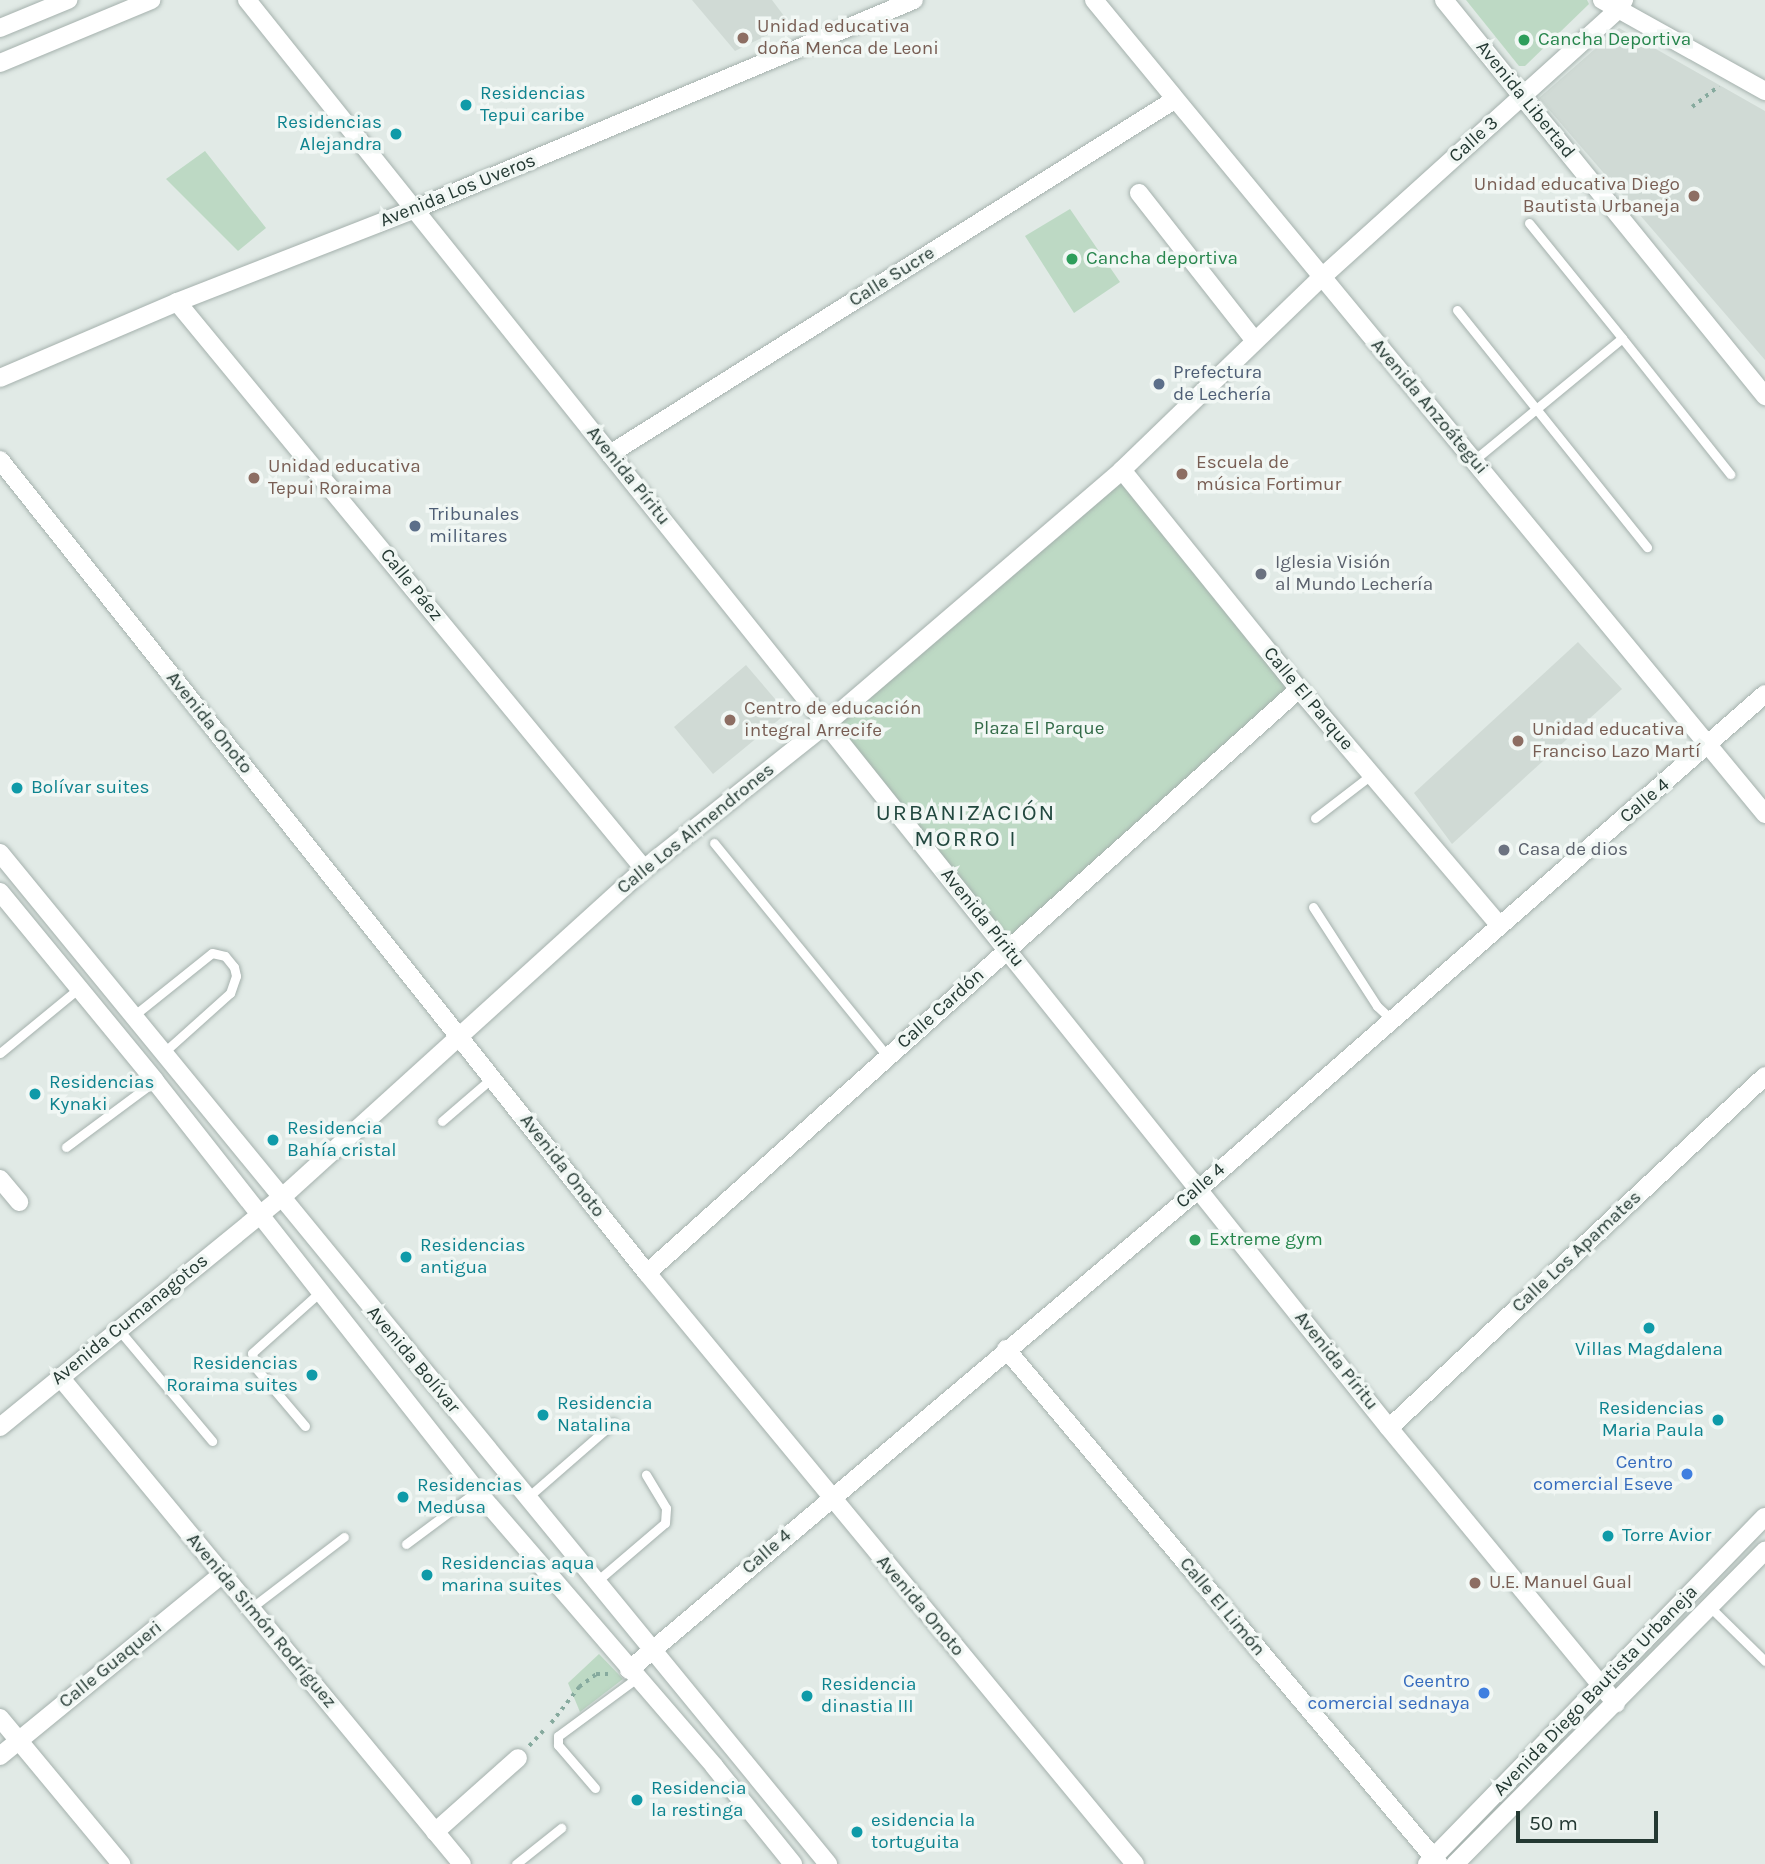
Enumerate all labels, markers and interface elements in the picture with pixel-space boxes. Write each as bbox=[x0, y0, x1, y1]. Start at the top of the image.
place label: Unidad educativa doña Menca de Leoni bbox=[757, 16, 939, 60]
place label: Cancha Deportiva bbox=[1538, 29, 1691, 51]
marker: Unidad educativa doña Menca de Leoni bbox=[735, 30, 751, 46]
marker: Cancha Deportiva bbox=[1516, 32, 1532, 48]
street label: Avenida Libertad bbox=[1471, 37, 1579, 163]
place label: Residencias Tepui caribe bbox=[480, 83, 585, 127]
marker: Residencias Tepui caribe bbox=[458, 97, 474, 113]
place label: Residencias Alejandra bbox=[277, 112, 382, 156]
street label: Calle 3 bbox=[1445, 112, 1503, 168]
marker: Residencias Alejandra bbox=[388, 126, 404, 142]
street label: Avenida Los Uveros bbox=[377, 149, 539, 233]
place label: Unidad educativa Diego Bautista Urbaneja bbox=[1474, 174, 1680, 218]
marker: Unidad educativa Diego Bautista Urbaneja bbox=[1686, 188, 1702, 204]
street label: Calle Sucre bbox=[845, 242, 939, 312]
place label: Cancha deportiva bbox=[1086, 248, 1238, 270]
marker: Cancha deportiva bbox=[1064, 251, 1080, 267]
street label: Avenida Anzoátegui bbox=[1366, 334, 1492, 480]
place label: Prefectura de Lechería bbox=[1173, 362, 1271, 406]
marker: Prefectura de Lechería bbox=[1151, 376, 1167, 392]
street label: Avenida Píritu bbox=[581, 422, 675, 530]
place label: Escuela de música Fortimur bbox=[1196, 452, 1341, 496]
place label: Unidad educativa Tepui Roraima bbox=[268, 456, 421, 500]
marker: Escuela de música Fortimur bbox=[1174, 466, 1190, 482]
marker: Unidad educativa Tepui Roraima bbox=[246, 470, 262, 486]
place label: Tribunales militares bbox=[429, 504, 519, 548]
marker: Tribunales militares bbox=[407, 518, 423, 534]
street label: Calle Páez bbox=[375, 544, 447, 626]
place label: Iglesia Visión al Mundo Lechería bbox=[1275, 552, 1433, 596]
marker: Iglesia Visión al Mundo Lechería bbox=[1253, 566, 1269, 582]
street label: Calle El Parque bbox=[1258, 643, 1358, 755]
street label: Avenida Onoto bbox=[161, 667, 257, 779]
place label: Centro de educación integral Arrecife bbox=[744, 698, 921, 742]
marker: Centro de educación integral Arrecife bbox=[722, 712, 738, 728]
park label: Plaza El Parque bbox=[973, 718, 1105, 740]
place label: Unidad educativa Franciso Lazo Martí bbox=[1532, 719, 1701, 763]
marker: Unidad educativa Franciso Lazo Martí bbox=[1510, 733, 1526, 749]
street label: Calle Los Almendrones bbox=[613, 759, 779, 899]
street label: Calle 4 bbox=[1616, 774, 1674, 828]
place label: Bolívar suites bbox=[31, 777, 150, 799]
marker: Bolívar suites bbox=[9, 780, 25, 796]
district label: URBANIZACIÓN MORRO I bbox=[877, 799, 1055, 853]
place label: Casa de dios bbox=[1518, 839, 1628, 861]
marker: Casa de dios bbox=[1496, 842, 1512, 858]
street label: Avenida Píritu bbox=[935, 864, 1029, 972]
street label: Calle Cardón bbox=[893, 964, 989, 1054]
place label: Residencias Kynaki bbox=[49, 1072, 154, 1116]
marker: Residencias Kynaki bbox=[27, 1086, 43, 1102]
street label: Avenida Onoto bbox=[515, 1110, 609, 1222]
place label: Residencia Bahía cristal bbox=[287, 1118, 397, 1162]
marker: Residencia Bahía cristal bbox=[265, 1132, 281, 1148]
street label: Calle 4 bbox=[1172, 1158, 1230, 1214]
street label: Calle Los Apamates bbox=[1508, 1186, 1646, 1318]
place label: Extreme gym bbox=[1209, 1229, 1323, 1251]
marker: Extreme gym bbox=[1187, 1232, 1203, 1248]
place label: Residencias antigua bbox=[420, 1235, 525, 1279]
marker: Residencias antigua bbox=[398, 1249, 414, 1265]
street label: Avenida Cumanagotos bbox=[47, 1250, 213, 1390]
street label: Avenida Bolívar bbox=[361, 1302, 465, 1418]
street label: Avenida Píritu bbox=[1289, 1307, 1383, 1415]
marker: Villas Magdalena bbox=[1641, 1320, 1657, 1336]
place label: Villas Magdalena bbox=[1575, 1339, 1723, 1361]
place label: Residencias Roraima suites bbox=[166, 1353, 298, 1397]
marker: Residencias Roraima suites bbox=[304, 1367, 320, 1383]
place label: Residencia Natalina bbox=[557, 1393, 652, 1437]
place label: Residencias Maria Paula bbox=[1599, 1398, 1704, 1442]
marker: Residencia Natalina bbox=[535, 1407, 551, 1423]
marker: Residencias Maria Paula bbox=[1710, 1412, 1726, 1428]
place label: Centro comercial Eseve bbox=[1533, 1452, 1673, 1496]
marker: Centro comercial Eseve bbox=[1679, 1466, 1695, 1482]
place label: Residencias Medusa bbox=[417, 1475, 522, 1519]
marker: Residencias Medusa bbox=[395, 1489, 411, 1505]
street label: Calle 4 bbox=[738, 1524, 796, 1580]
place label: Torre Avior bbox=[1622, 1525, 1711, 1547]
marker: Torre Avior bbox=[1600, 1528, 1616, 1544]
street label: Avenida Simón Rodríguez bbox=[181, 1529, 341, 1713]
street label: Avenida Onoto bbox=[871, 1551, 969, 1661]
place label: Residencias aqua marina suites bbox=[441, 1553, 594, 1597]
street label: Calle El Limón bbox=[1174, 1553, 1270, 1661]
marker: Residencias aqua marina suites bbox=[419, 1567, 435, 1583]
place label: U.E. Manuel Gual bbox=[1489, 1572, 1632, 1594]
marker: U.E. Manuel Gual bbox=[1467, 1575, 1483, 1591]
street label: Avenida Diego Bautista Urbaneja bbox=[1489, 1581, 1703, 1801]
street label: Calle Guaqueri bbox=[55, 1616, 167, 1714]
place label: Ceentro comercial sednaya bbox=[1307, 1671, 1470, 1715]
place label: Residencia dinastia III bbox=[821, 1674, 916, 1718]
marker: Ceentro comercial sednaya bbox=[1476, 1685, 1492, 1701]
marker: Residencia dinastia III bbox=[799, 1688, 815, 1704]
place label: Residencia la restinga bbox=[651, 1778, 746, 1822]
marker: Residencia la restinga bbox=[629, 1792, 645, 1808]
scale bar bbox=[1520, 1798, 1662, 1842]
place label: esidencia la tortuguita bbox=[871, 1810, 975, 1854]
text: 50 m bbox=[1529, 1811, 1578, 1835]
marker: esidencia la tortuguita bbox=[849, 1824, 865, 1840]

